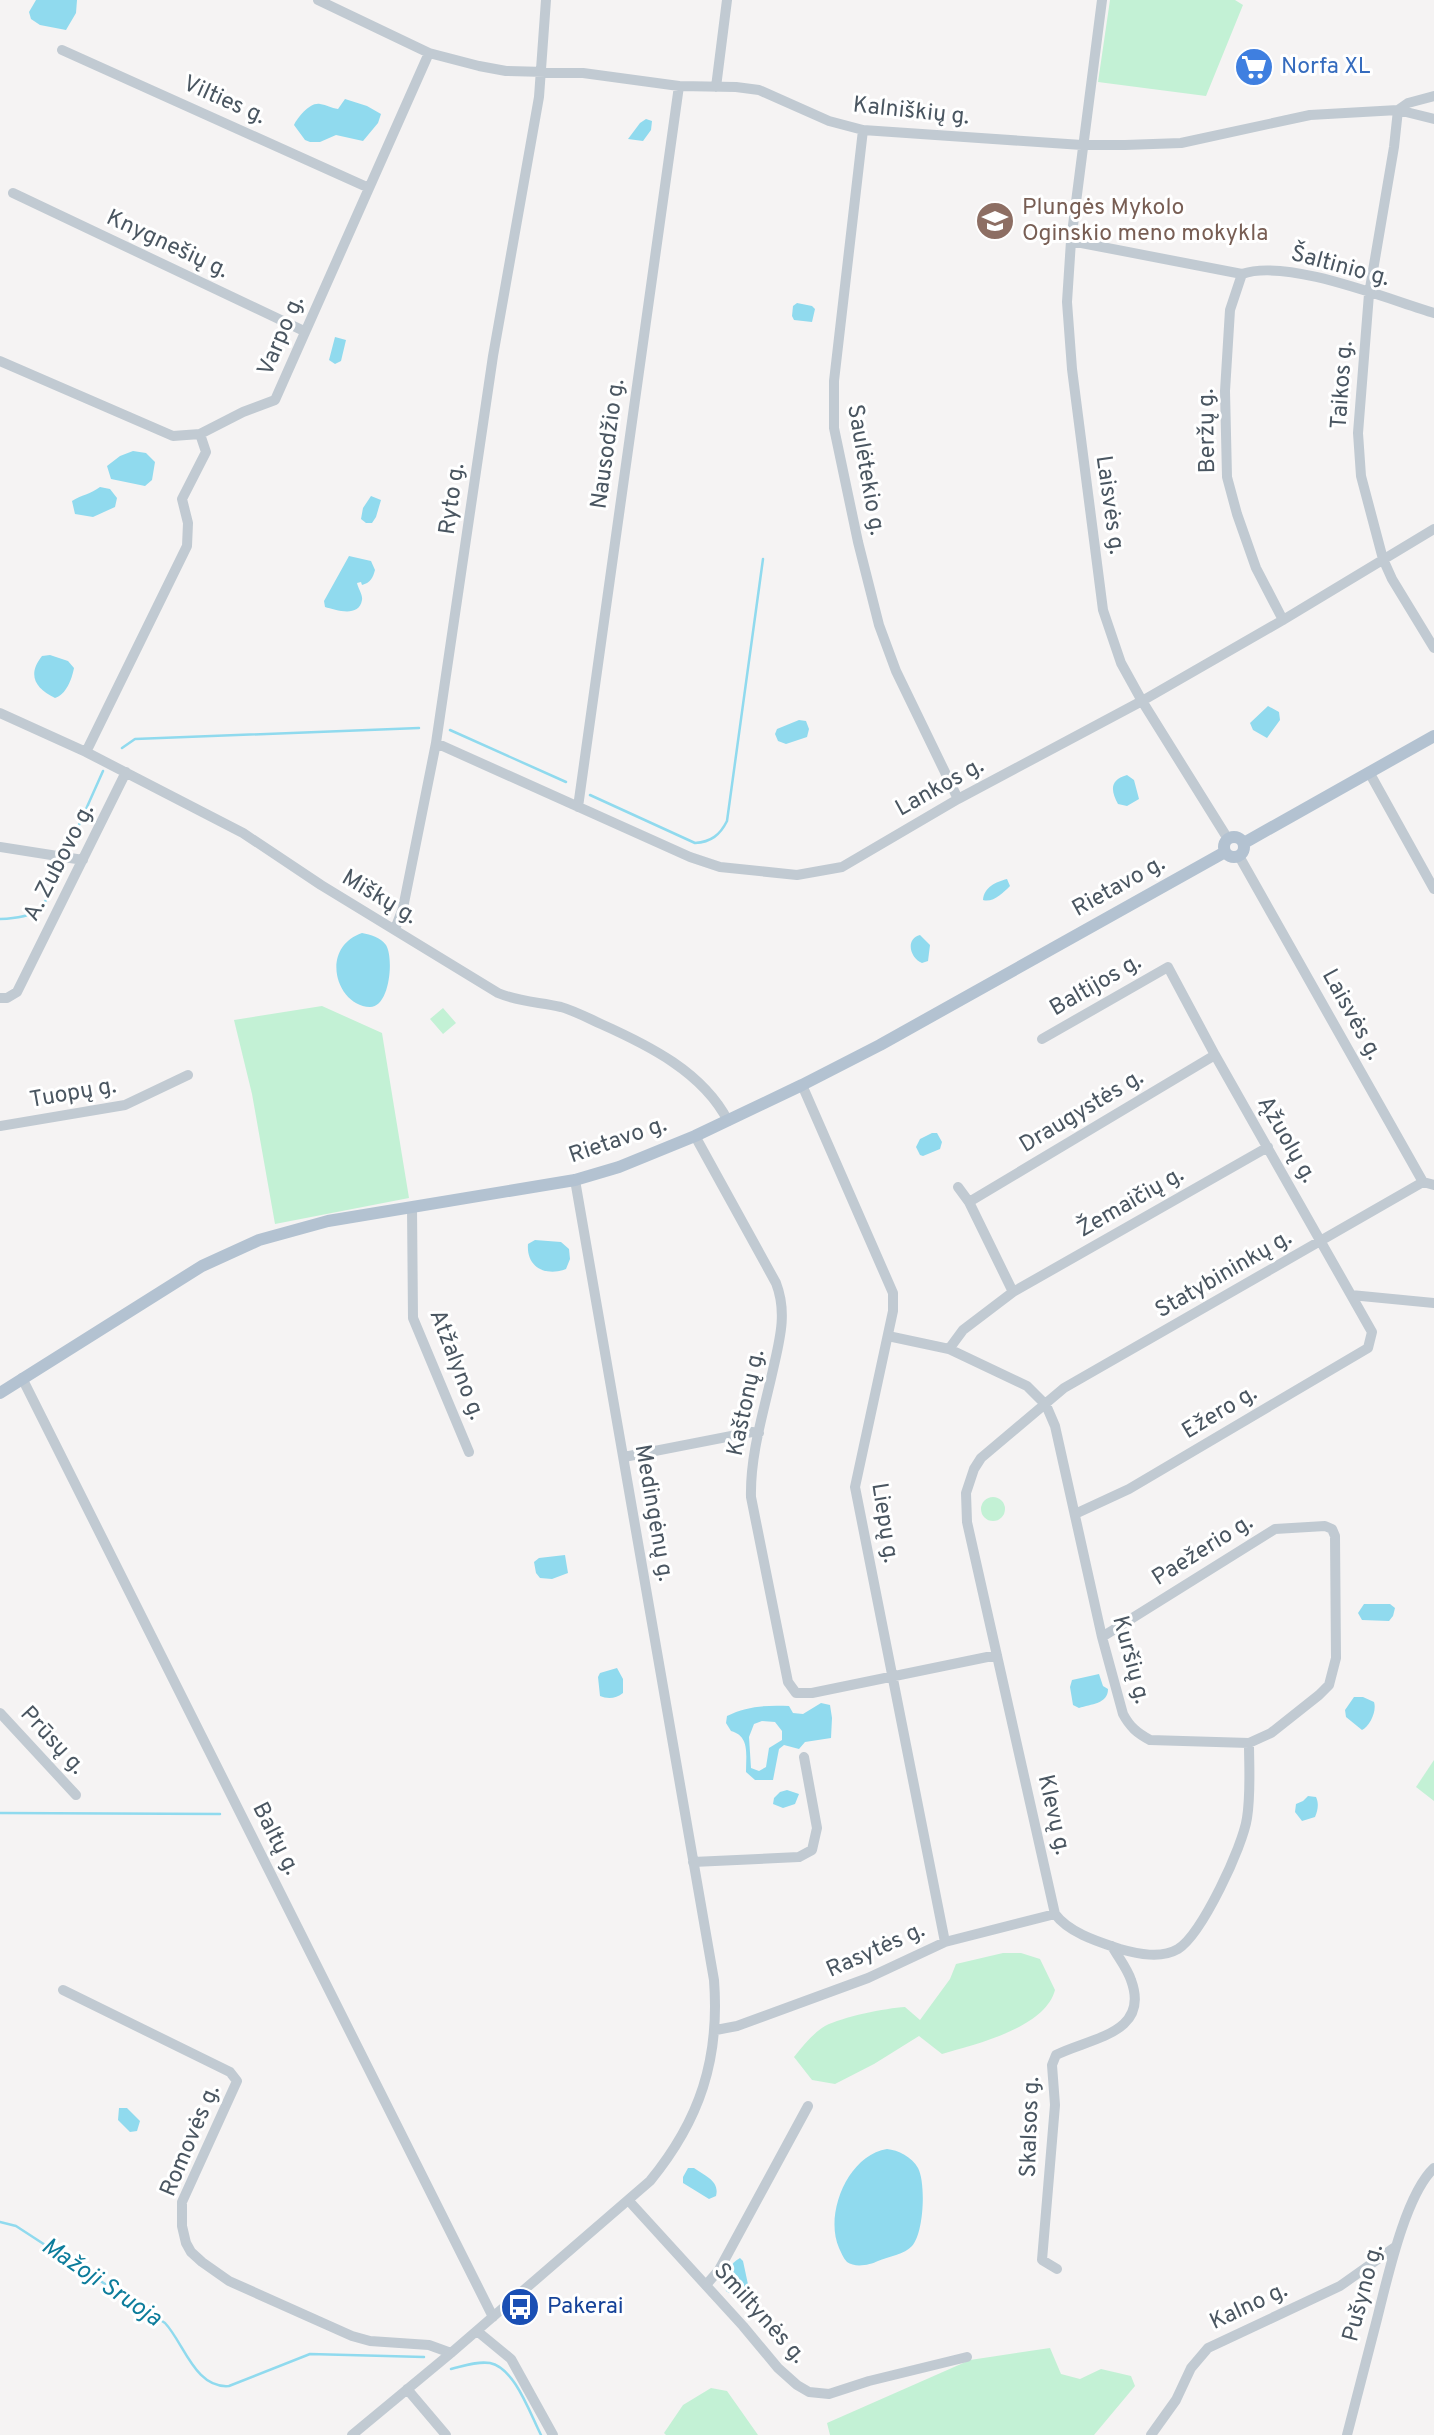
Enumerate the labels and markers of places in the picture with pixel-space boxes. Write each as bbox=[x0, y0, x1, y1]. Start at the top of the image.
supermarket icon: Norfa XL bbox=[1233, 46, 1275, 88]
place label: Norfa XL bbox=[1281, 53, 1371, 82]
place label: Plungės Mykolo Oginskio meno mokykla bbox=[1022, 194, 1268, 249]
school or university icon: Plungės Mykolo Oginskio meno mokykla bbox=[974, 200, 1016, 242]
bus stop icon: Pakerai bbox=[499, 2286, 541, 2328]
place label: Pakerai bbox=[547, 2293, 624, 2322]

